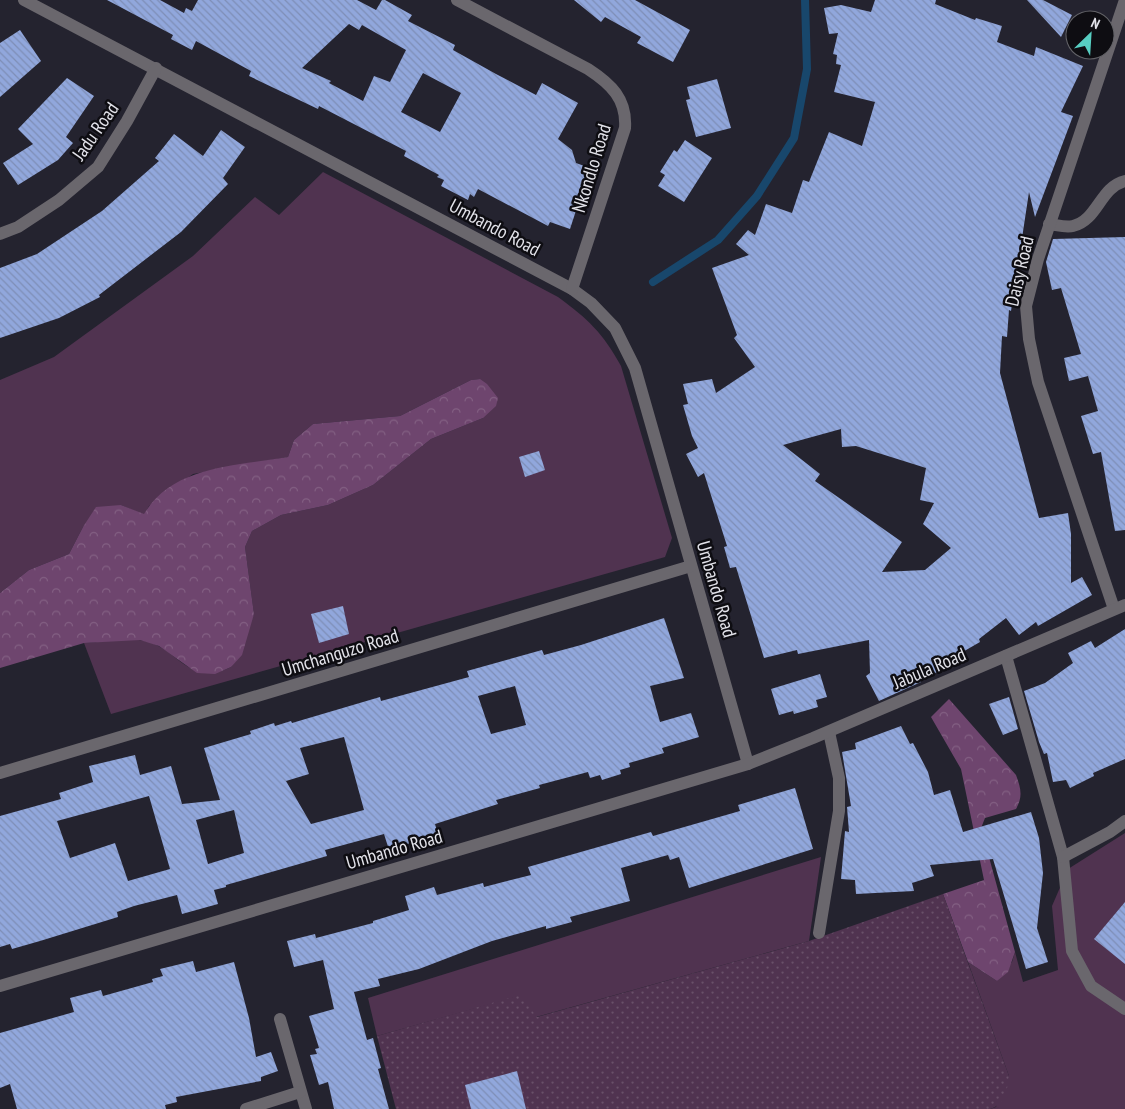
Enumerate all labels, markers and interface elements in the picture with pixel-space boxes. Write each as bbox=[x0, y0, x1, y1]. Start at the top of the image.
north arrow bbox=[1065, 10, 1115, 60]
text: N bbox=[1088, 13, 1103, 33]
street label: Jadu Road bbox=[66, 97, 124, 165]
street label: Nkondlo Road bbox=[566, 121, 616, 215]
street label: Umbando Road bbox=[446, 193, 544, 261]
street label: Daisy Road bbox=[999, 234, 1039, 308]
street label: Umbando Road bbox=[692, 538, 742, 640]
street label: Umchanguzo Road bbox=[279, 623, 401, 681]
street label: Jabula Road bbox=[888, 642, 969, 695]
street label: Umbando Road bbox=[343, 824, 445, 874]

